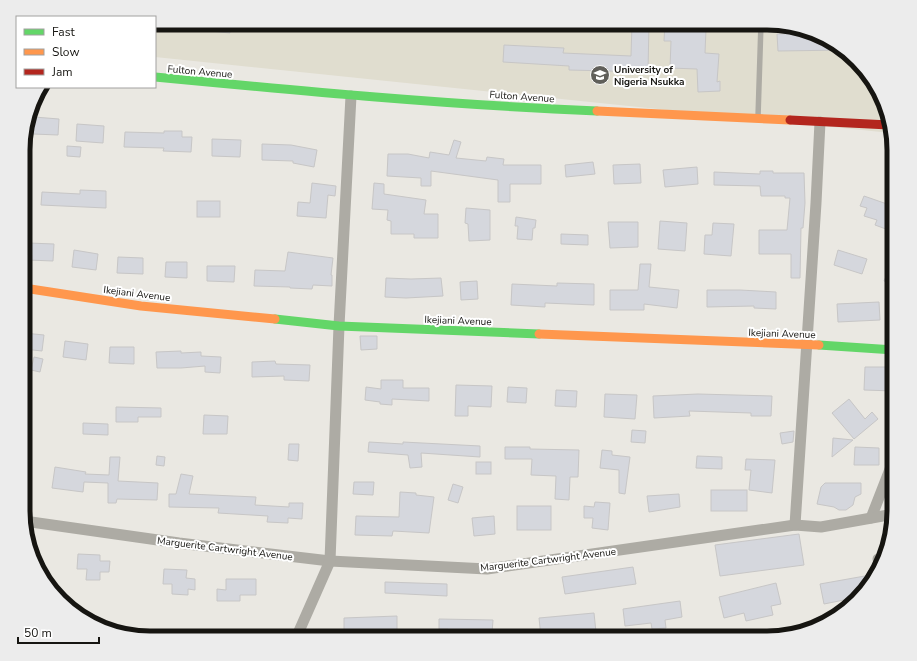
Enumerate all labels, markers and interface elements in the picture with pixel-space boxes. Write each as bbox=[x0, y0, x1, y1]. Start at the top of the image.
legend bbox=[16, 16, 156, 88]
text: Fast bbox=[52, 24, 75, 40]
text: Slow bbox=[52, 44, 80, 60]
street label: Fulton Avenue bbox=[167, 62, 233, 82]
place label: University of Nigeria Nsukka bbox=[614, 63, 684, 89]
text: Jam bbox=[51, 64, 73, 80]
school or university icon: University of Nigeria Nsukka bbox=[589, 64, 611, 86]
street label: Fulton Avenue bbox=[489, 88, 555, 106]
street label: Ikejiani Avenue bbox=[103, 283, 171, 305]
street label: Ikejiani Avenue bbox=[424, 313, 492, 329]
street label: Ikejiani Avenue bbox=[748, 326, 816, 342]
street label: Marguerite Cartwright Avenue bbox=[156, 534, 294, 564]
street label: Marguerite Cartwright Avenue bbox=[479, 545, 617, 575]
scale bar bbox=[18, 619, 99, 645]
text: 50 m bbox=[24, 625, 52, 641]

